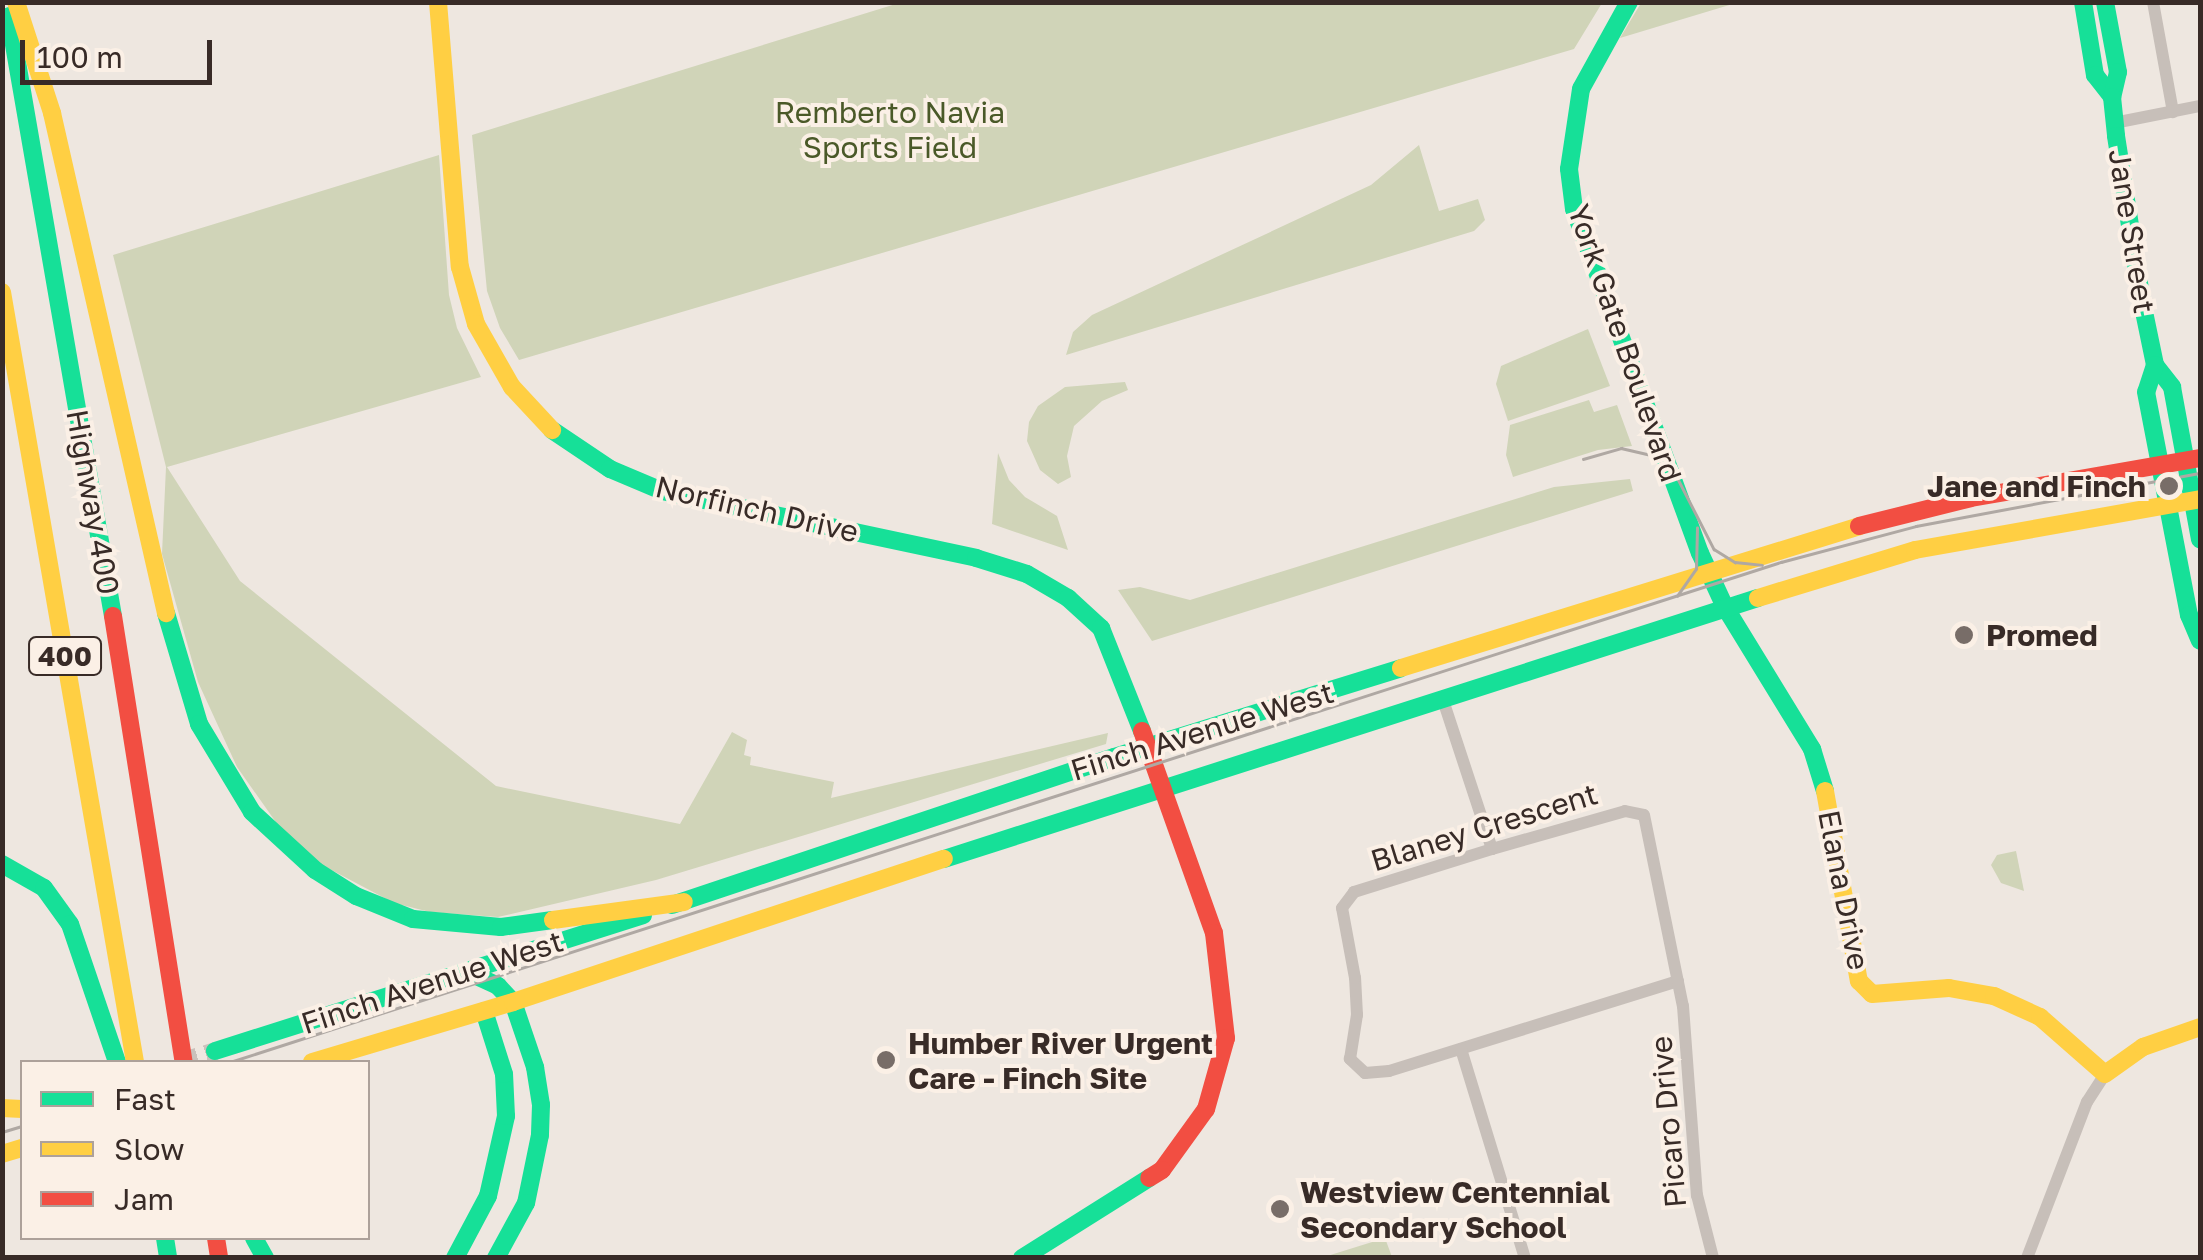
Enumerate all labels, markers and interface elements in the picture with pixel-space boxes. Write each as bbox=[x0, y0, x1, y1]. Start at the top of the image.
scale bar bbox=[25, 20, 218, 82]
text: 100 m bbox=[37, 39, 123, 75]
park label: Remberto Navia Sports Field bbox=[775, 94, 1005, 164]
street label: Jane Street bbox=[2101, 146, 2163, 316]
street label: York Gate Boulevard bbox=[1561, 200, 1689, 486]
street label: Highway 400 bbox=[59, 407, 127, 597]
street label: Norfinch Drive bbox=[652, 468, 862, 550]
place label: Jane and Finch bbox=[1927, 468, 2146, 504]
marker: Jane and Finch bbox=[2156, 473, 2182, 499]
place label: Promed bbox=[1986, 617, 2098, 653]
marker: Promed bbox=[1951, 622, 1977, 648]
road number: 400 bbox=[28, 633, 102, 679]
street label: Finch Avenue West bbox=[1066, 674, 1338, 788]
street label: Blaney Crescent bbox=[1366, 775, 1602, 879]
street label: Elana Drive bbox=[1811, 807, 1877, 973]
street label: Finch Avenue West bbox=[297, 923, 567, 1041]
place label: Humber River Urgent Care - Finch Site bbox=[908, 1025, 1213, 1096]
street label: Picaro Drive bbox=[1643, 1035, 1693, 1209]
marker: Humber River Urgent Care - Finch Site bbox=[873, 1047, 899, 1073]
legend bbox=[20, 1060, 370, 1240]
text: Fast bbox=[114, 1081, 176, 1117]
text: Slow bbox=[114, 1131, 185, 1167]
place label: Westview Centennial Secondary School bbox=[1300, 1174, 1610, 1244]
text: Jam bbox=[114, 1181, 174, 1217]
marker: Westview Centennial Secondary School bbox=[1269, 1198, 1291, 1220]

